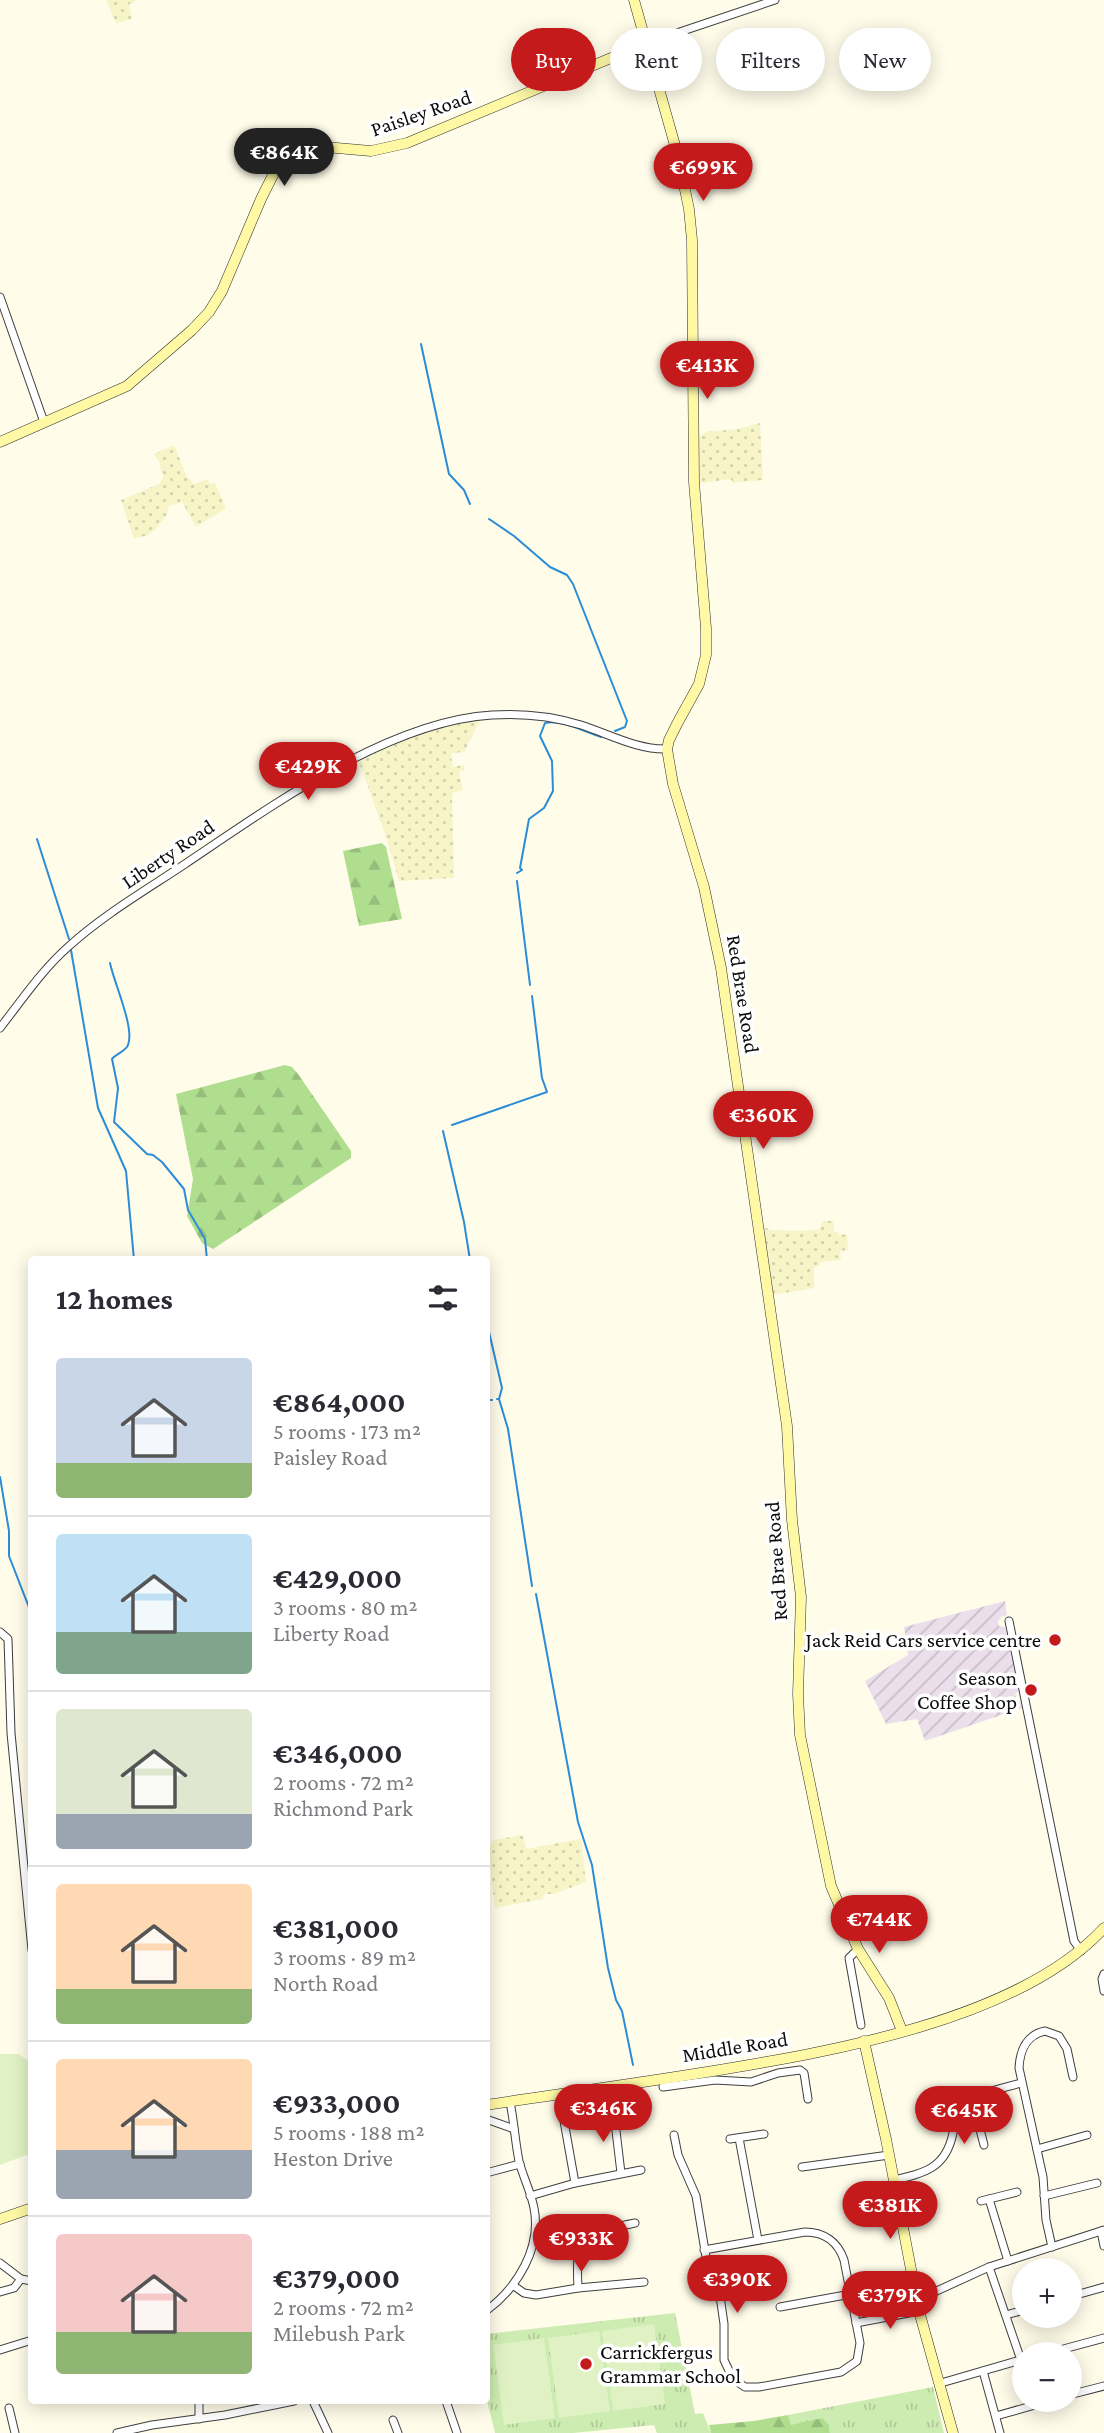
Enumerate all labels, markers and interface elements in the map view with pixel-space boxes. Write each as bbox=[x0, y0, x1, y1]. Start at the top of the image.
chip: Buy bbox=[511, 28, 596, 91]
chip: Rent bbox=[610, 28, 702, 91]
chip: Filters bbox=[716, 28, 825, 91]
chip: New bbox=[839, 28, 931, 91]
street label: Paisley Road bbox=[368, 85, 474, 141]
pin: €864K bbox=[235, 128, 333, 188]
text: €864K bbox=[250, 138, 318, 164]
pin: €699K bbox=[654, 144, 752, 203]
text: €699K bbox=[670, 153, 736, 179]
pin: €413K bbox=[658, 342, 756, 401]
text: €413K bbox=[676, 351, 738, 377]
pin: €429K bbox=[259, 742, 357, 802]
text: €429K bbox=[275, 752, 341, 778]
street label: Liberty Road bbox=[117, 814, 219, 894]
street label: Red Brae Road bbox=[722, 933, 764, 1055]
pin: €360K bbox=[714, 1092, 812, 1151]
text: €360K bbox=[729, 1101, 797, 1127]
icon: filters bbox=[424, 1279, 462, 1317]
text: 12 homes bbox=[56, 1282, 173, 1315]
text: €864,000 bbox=[273, 1385, 406, 1418]
icon: home bbox=[112, 1386, 196, 1470]
text: 5 rooms · 173 m² bbox=[273, 1418, 421, 1444]
text: Paisley Road bbox=[273, 1444, 388, 1470]
street label: Red Brae Road bbox=[760, 1501, 792, 1621]
text: €429,000 bbox=[273, 1561, 402, 1594]
icon: home bbox=[112, 1562, 196, 1646]
text: 3 rooms · 80 m² bbox=[273, 1594, 418, 1620]
text: Liberty Road bbox=[273, 1620, 390, 1646]
place label: Jack Reid Cars service centre bbox=[804, 1628, 1041, 1652]
marker: Jack Reid Cars service centre bbox=[1047, 1632, 1063, 1648]
place label: Season Coffee Shop bbox=[917, 1666, 1017, 1714]
marker: Season Coffee Shop bbox=[1023, 1682, 1039, 1698]
text: €346,000 bbox=[273, 1736, 402, 1769]
icon: home bbox=[112, 1737, 196, 1821]
text: 2 rooms · 72 m² bbox=[273, 1769, 414, 1795]
text: Richmond Park bbox=[273, 1795, 413, 1821]
pin: €744K bbox=[830, 1896, 928, 1955]
text: €744K bbox=[847, 1905, 911, 1931]
text: €381,000 bbox=[273, 1911, 399, 1944]
icon: home bbox=[112, 1912, 196, 1996]
text: 3 rooms · 89 m² bbox=[273, 1944, 416, 1970]
text: North Road bbox=[273, 1970, 378, 1996]
street label: Middle Road bbox=[681, 2027, 789, 2067]
pin: €346K bbox=[554, 2084, 652, 2144]
text: €933,000 bbox=[273, 2086, 400, 2119]
pin: €645K bbox=[915, 2086, 1013, 2146]
icon: home bbox=[112, 2087, 196, 2171]
text: €346K bbox=[570, 2094, 636, 2120]
text: €645K bbox=[931, 2096, 997, 2122]
text: 5 rooms · 188 m² bbox=[273, 2119, 425, 2145]
text: Heston Drive bbox=[273, 2145, 393, 2171]
pin: €381K bbox=[841, 2182, 939, 2241]
text: €381K bbox=[858, 2191, 922, 2217]
pin: €933K bbox=[532, 2214, 630, 2274]
text: €933K bbox=[549, 2224, 613, 2250]
pin: €390K bbox=[688, 2256, 786, 2315]
map controls bbox=[1012, 2258, 1082, 2412]
button: + bbox=[1012, 2258, 1082, 2328]
text: €379,000 bbox=[273, 2261, 400, 2294]
icon: home bbox=[112, 2262, 196, 2346]
text: €390K bbox=[703, 2265, 771, 2291]
pin: €379K bbox=[841, 2272, 939, 2331]
text: €379K bbox=[858, 2281, 922, 2307]
text: 2 rooms · 72 m² bbox=[273, 2294, 414, 2320]
text: Milebush Park bbox=[273, 2320, 405, 2346]
place label: Carrickfergus Grammar School bbox=[600, 2340, 741, 2388]
button: − bbox=[1012, 2342, 1082, 2412]
marker: Carrickfergus Grammar School bbox=[578, 2356, 594, 2372]

